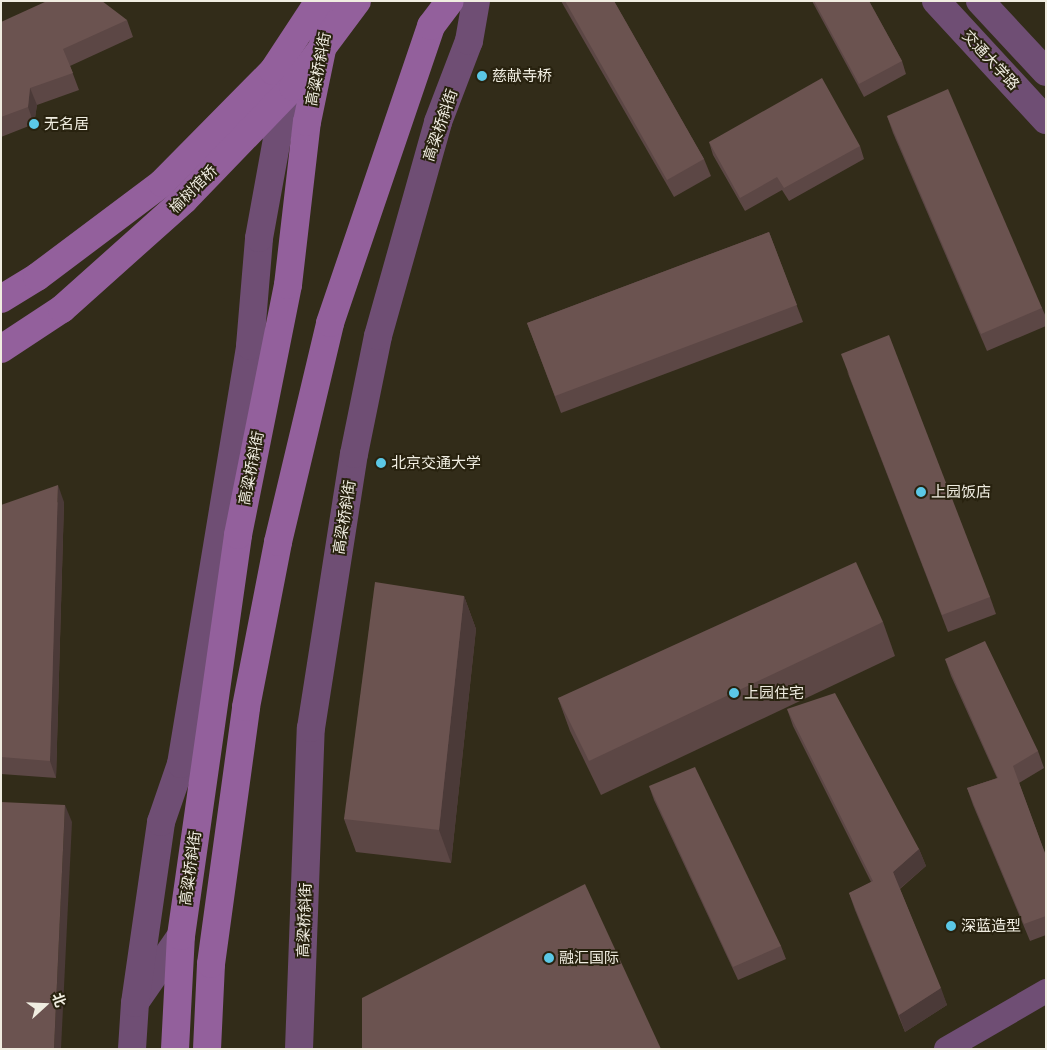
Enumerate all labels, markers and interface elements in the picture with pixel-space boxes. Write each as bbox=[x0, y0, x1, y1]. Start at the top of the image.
street label: 交通大学路 bbox=[959, 26, 1023, 94]
street label: 高粱桥斜街 bbox=[302, 30, 334, 108]
place label: 慈献寺桥 bbox=[492, 67, 552, 85]
marker: 慈献寺桥 bbox=[476, 70, 488, 82]
street label: 高梁桥斜街 bbox=[419, 87, 461, 163]
place label: 无名居 bbox=[44, 115, 89, 133]
marker: 无名居 bbox=[28, 118, 40, 130]
street label: 榆树馆桥 bbox=[165, 161, 221, 217]
street label: 高粱桥斜街 bbox=[235, 429, 267, 507]
place label: 北京交通大学 bbox=[391, 454, 481, 472]
marker: 北京交通大学 bbox=[375, 457, 387, 469]
street label: 高梁桥斜街 bbox=[329, 479, 359, 555]
place label: 上园饭店 bbox=[931, 483, 991, 501]
marker: 上园饭店 bbox=[915, 486, 927, 498]
place label: 上园住宅 bbox=[744, 684, 804, 702]
marker: 上园住宅 bbox=[728, 687, 740, 699]
street label: 高粱桥斜街 bbox=[176, 830, 204, 906]
street label: 高梁桥斜街 bbox=[294, 882, 314, 958]
place label: 深蓝造型 bbox=[961, 917, 1021, 935]
marker: 深蓝造型 bbox=[945, 920, 957, 932]
place label: 融汇国际 bbox=[559, 949, 619, 967]
marker: 融汇国际 bbox=[543, 952, 555, 964]
north arrow bbox=[20, 980, 70, 1030]
text: 北 bbox=[49, 990, 70, 1009]

